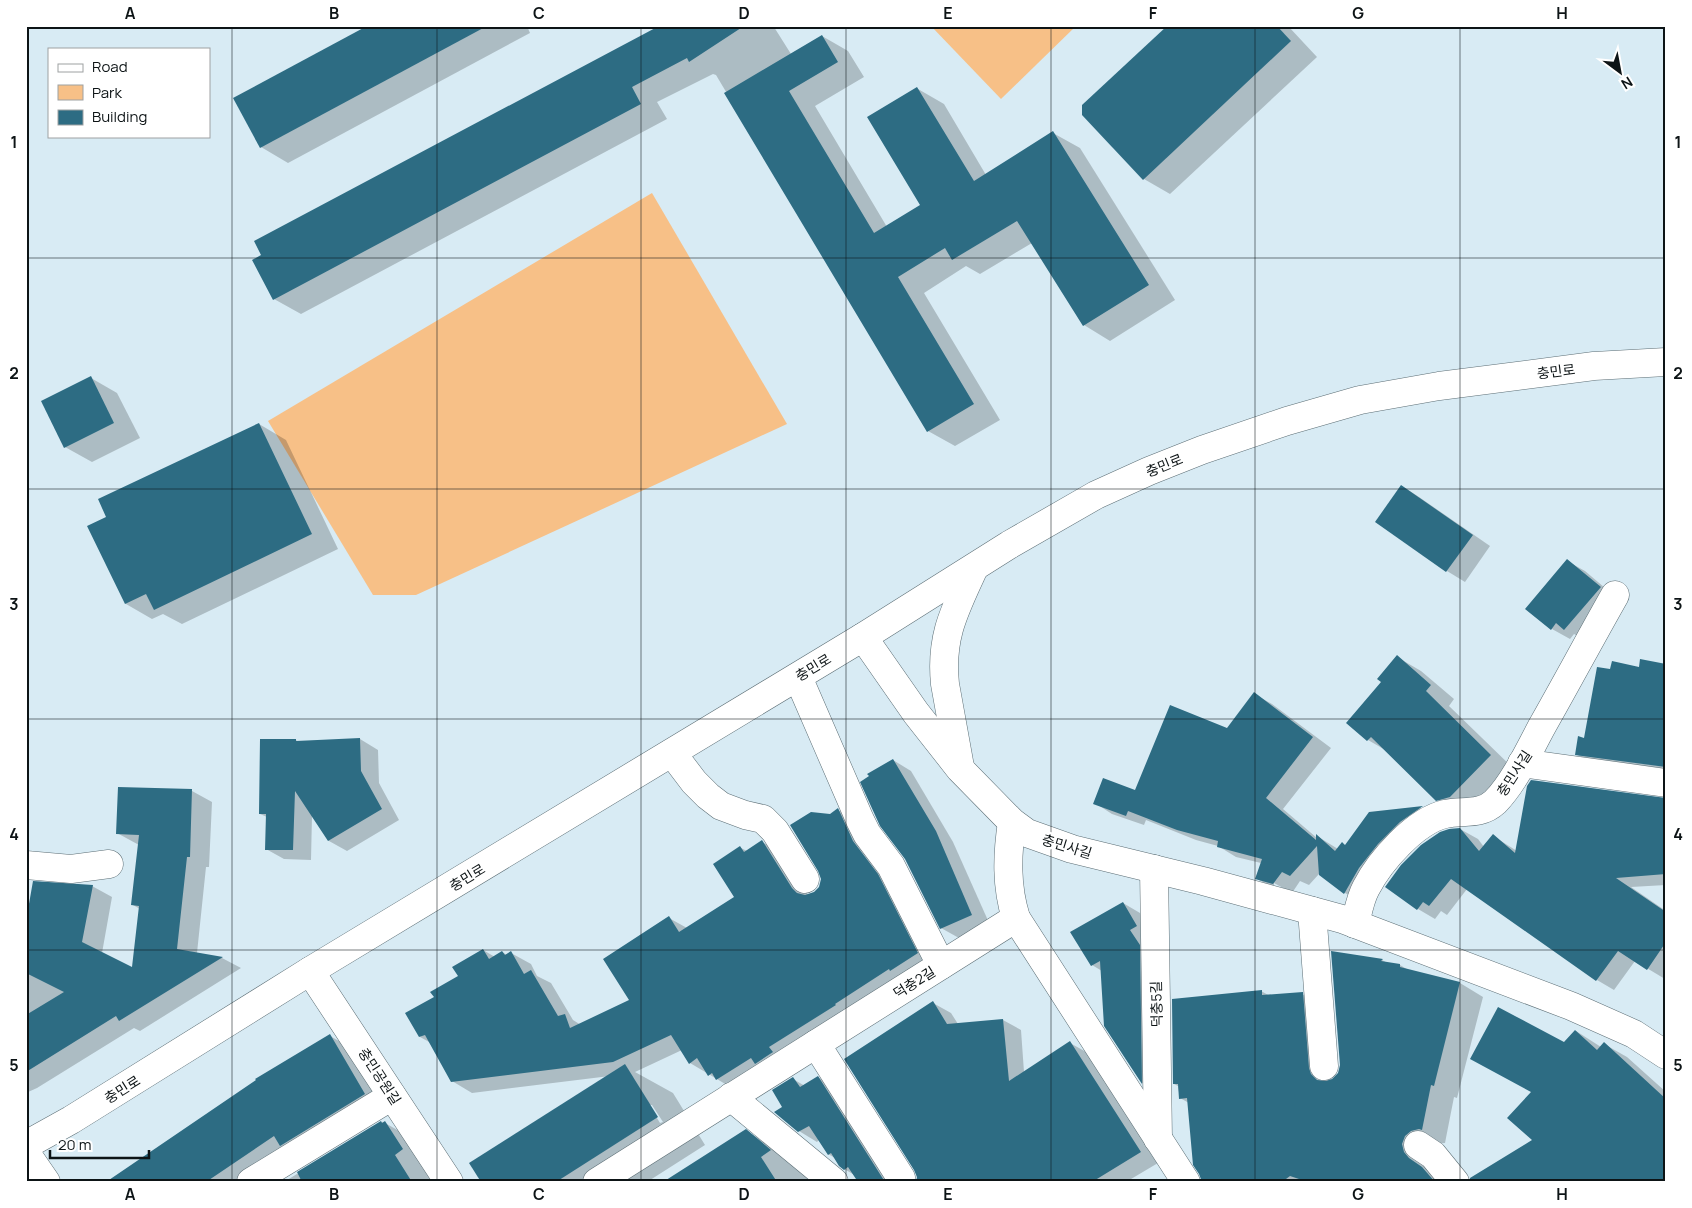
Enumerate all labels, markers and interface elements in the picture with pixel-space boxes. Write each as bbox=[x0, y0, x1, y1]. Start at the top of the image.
text: A bbox=[125, 2, 136, 24]
text: B bbox=[329, 2, 339, 24]
text: C bbox=[533, 2, 545, 24]
text: D bbox=[738, 2, 750, 24]
text: E bbox=[943, 2, 953, 24]
text: F bbox=[1149, 2, 1158, 24]
text: G bbox=[1352, 2, 1364, 24]
text: H bbox=[1556, 2, 1568, 24]
legend bbox=[48, 48, 210, 138]
north arrow bbox=[1594, 48, 1644, 98]
text: Road bbox=[92, 56, 128, 77]
text: N bbox=[1618, 73, 1636, 94]
text: Park bbox=[92, 82, 122, 103]
text: Building bbox=[92, 106, 147, 127]
text: 1 bbox=[10, 131, 18, 153]
text: 1 bbox=[1674, 131, 1682, 153]
street label: 충민로 bbox=[1536, 359, 1576, 383]
text: 2 bbox=[9, 362, 19, 384]
text: 2 bbox=[1673, 362, 1683, 384]
street label: 충민로 bbox=[1143, 449, 1186, 481]
text: 3 bbox=[9, 593, 19, 615]
text: 3 bbox=[1673, 593, 1683, 615]
street label: 충민로 bbox=[792, 649, 835, 685]
street label: 충민사길 bbox=[1492, 746, 1536, 800]
text: 4 bbox=[9, 823, 19, 845]
text: 4 bbox=[1673, 823, 1683, 845]
street label: 충민사길 bbox=[1040, 829, 1094, 863]
street label: 충민로 bbox=[446, 859, 489, 895]
street label: 덕충2길 bbox=[889, 962, 939, 1002]
street label: 덕충5길 bbox=[1146, 980, 1166, 1028]
street label: 충민공원길 bbox=[354, 1044, 406, 1108]
text: 5 bbox=[9, 1054, 19, 1076]
text: 5 bbox=[1673, 1054, 1683, 1076]
street label: 충민로 bbox=[101, 1071, 144, 1107]
scale bar bbox=[50, 1128, 149, 1160]
text: 20 m bbox=[58, 1134, 91, 1155]
text: A bbox=[125, 1183, 136, 1205]
text: B bbox=[329, 1183, 339, 1205]
text: C bbox=[533, 1183, 545, 1205]
text: D bbox=[738, 1183, 750, 1205]
text: E bbox=[943, 1183, 953, 1205]
text: F bbox=[1149, 1183, 1158, 1205]
text: G bbox=[1352, 1183, 1364, 1205]
text: H bbox=[1556, 1183, 1568, 1205]

